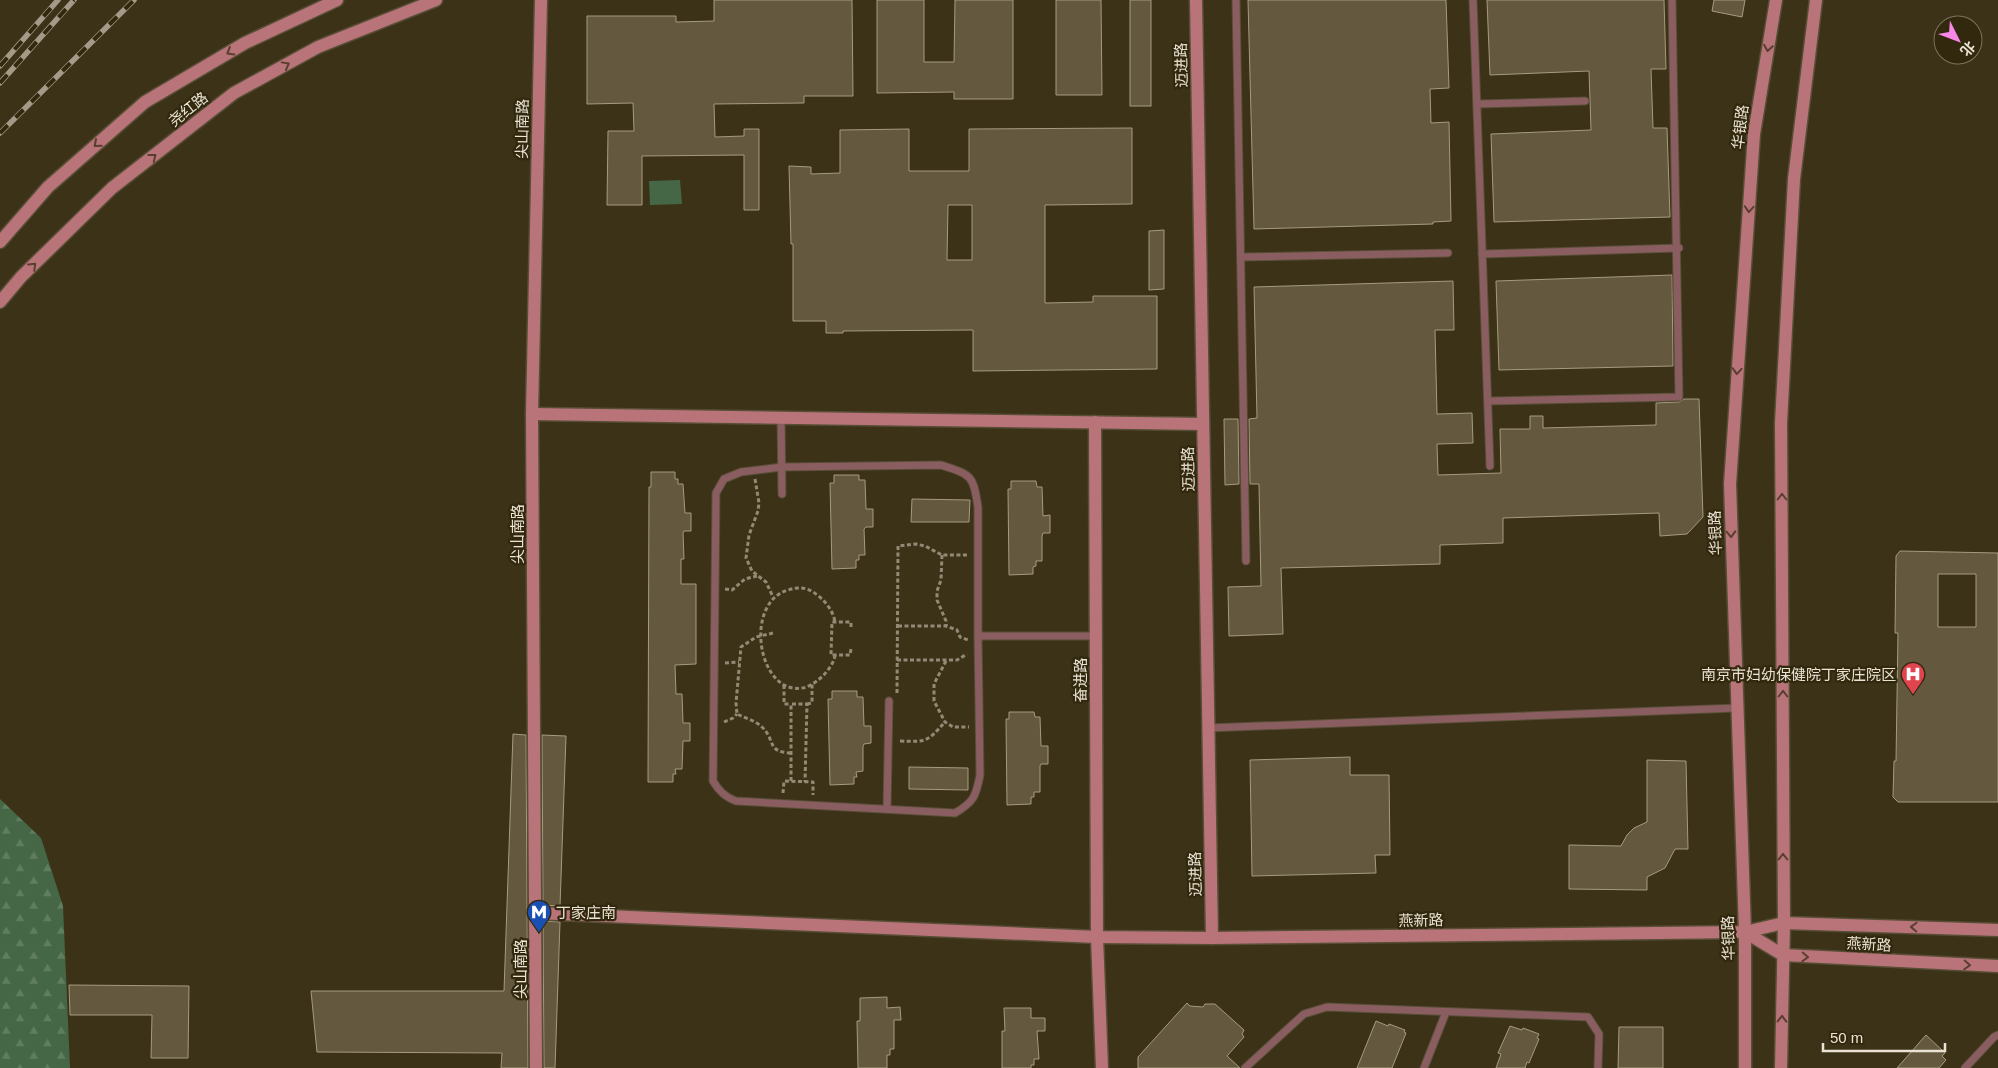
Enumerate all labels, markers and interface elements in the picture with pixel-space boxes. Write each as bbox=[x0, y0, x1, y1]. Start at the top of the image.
north arrow bbox=[1933, 15, 1983, 65]
text: 北 bbox=[1957, 38, 1978, 59]
street label: 迈进路 bbox=[1172, 42, 1190, 88]
one-way arrow bbox=[1764, 44, 1774, 52]
one-way arrow bbox=[226, 45, 235, 55]
one-way arrow bbox=[281, 61, 290, 71]
street label: 尧红路 bbox=[165, 88, 211, 130]
street label: 尖山南路 bbox=[513, 99, 531, 159]
street label: 华银路 bbox=[1729, 104, 1751, 150]
one-way arrow bbox=[93, 138, 102, 147]
one-way arrow bbox=[147, 154, 156, 162]
one-way arrow bbox=[1744, 206, 1755, 214]
one-way arrow bbox=[27, 263, 36, 272]
one-way arrow bbox=[1732, 368, 1743, 376]
street label: 迈进路 bbox=[1179, 446, 1197, 492]
one-way arrow bbox=[1777, 493, 1787, 500]
street label: 尖山南路 bbox=[509, 504, 526, 564]
street label: 华银路 bbox=[1706, 510, 1724, 556]
one-way arrow bbox=[1726, 530, 1736, 538]
street label: 奋进路 bbox=[1072, 657, 1089, 703]
hospital icon: 南京市妇幼保健院丁家庄院区 bbox=[1900, 661, 1926, 695]
place label: 南京市妇幼保健院丁家庄院区 bbox=[1701, 666, 1896, 683]
one-way arrow bbox=[1778, 690, 1788, 698]
street label: 迈进路 bbox=[1186, 851, 1204, 897]
one-way arrow bbox=[1778, 853, 1788, 860]
metro station icon: 丁家庄南 bbox=[526, 899, 552, 933]
place label: 丁家庄南 bbox=[556, 904, 616, 921]
street label: 燕新路 bbox=[1398, 911, 1444, 929]
street label: 华银路 bbox=[1719, 915, 1737, 961]
one-way arrow bbox=[1910, 922, 1918, 932]
street label: 燕新路 bbox=[1846, 934, 1892, 954]
street label: 尖山南路 bbox=[512, 939, 529, 999]
one-way arrow bbox=[1801, 951, 1809, 962]
one-way arrow bbox=[1963, 959, 1971, 970]
one-way arrow bbox=[1777, 1015, 1787, 1023]
scale bar bbox=[1823, 1020, 1946, 1052]
text: 50 m bbox=[1830, 1029, 1863, 1046]

